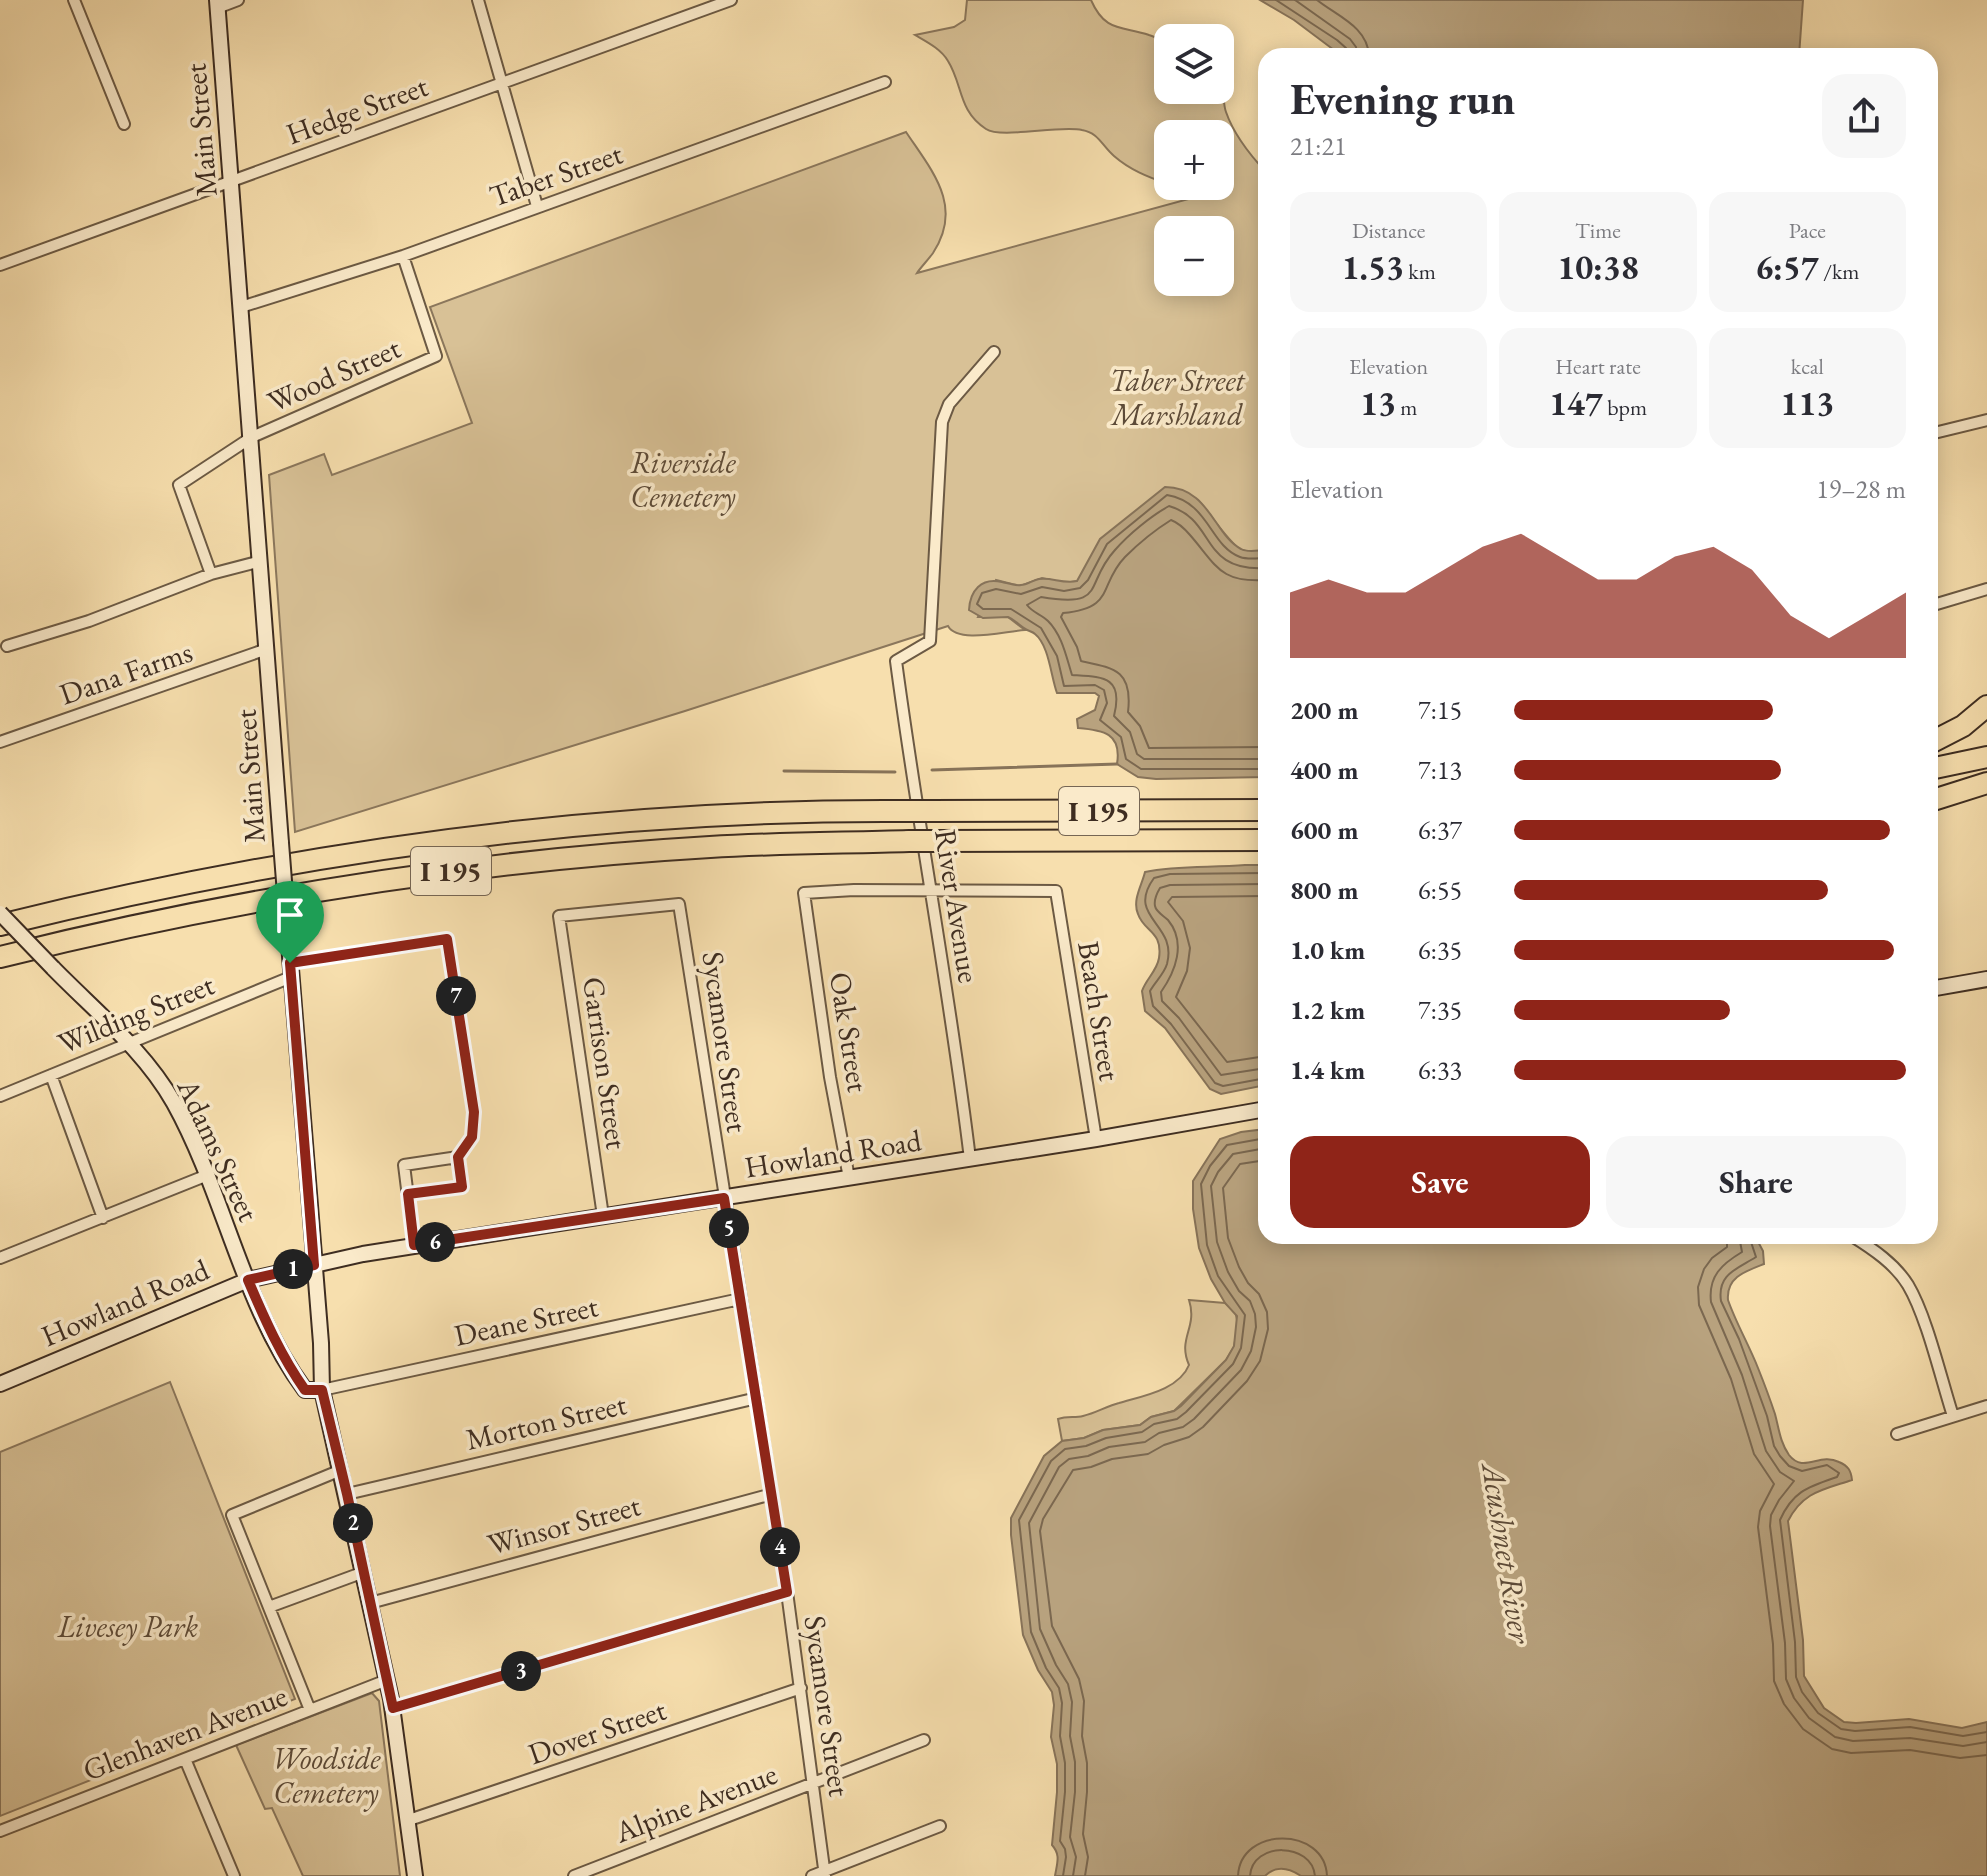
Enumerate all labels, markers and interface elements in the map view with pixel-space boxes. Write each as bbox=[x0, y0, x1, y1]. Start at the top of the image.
map controls bbox=[1154, 24, 1234, 296]
button: layers bbox=[1154, 24, 1234, 104]
street label: Main Street bbox=[175, 61, 226, 198]
street label: Hedge Street bbox=[281, 66, 433, 153]
text: Evening run bbox=[1290, 70, 1515, 127]
button: share bbox=[1822, 74, 1906, 158]
button: + bbox=[1154, 120, 1234, 200]
text: 21:21 bbox=[1290, 129, 1346, 163]
street label: Taber Street bbox=[484, 133, 628, 215]
button: − bbox=[1154, 216, 1234, 296]
text: Distance bbox=[1352, 216, 1425, 245]
text: Time bbox=[1575, 216, 1621, 245]
text: Pace bbox=[1789, 216, 1826, 245]
text: 1.53 bbox=[1342, 245, 1404, 289]
text: 10:38 bbox=[1557, 245, 1639, 289]
text: 6:57 bbox=[1755, 245, 1819, 289]
text: km bbox=[1404, 257, 1436, 286]
text: /km bbox=[1819, 257, 1859, 286]
street label: Wood Street bbox=[261, 328, 407, 421]
text: Elevation bbox=[1349, 352, 1428, 381]
text: Heart rate bbox=[1555, 352, 1641, 381]
text: kcal bbox=[1791, 352, 1824, 381]
park label: Taber Street Marshland bbox=[1109, 361, 1246, 434]
text: 13 bbox=[1360, 381, 1396, 425]
text: 147 bbox=[1549, 381, 1603, 425]
text: 113 bbox=[1780, 381, 1834, 425]
text: m bbox=[1396, 393, 1417, 422]
text: bpm bbox=[1603, 393, 1647, 422]
park label: Riverside Cemetery bbox=[630, 443, 737, 516]
text: Elevation bbox=[1290, 472, 1384, 506]
text: 19–28 m bbox=[1816, 472, 1906, 506]
street label: Dana Farms bbox=[54, 632, 197, 713]
text: 200 m bbox=[1290, 693, 1358, 727]
text: 7:15 bbox=[1418, 693, 1462, 727]
street label: Main Street bbox=[225, 708, 274, 844]
text: 400 m bbox=[1290, 753, 1358, 787]
text: 7:13 bbox=[1418, 753, 1462, 787]
road number: I 195 bbox=[1059, 787, 1139, 835]
text: 600 m bbox=[1290, 813, 1358, 847]
text: 6:37 bbox=[1418, 813, 1462, 847]
street label: River Avenue bbox=[926, 826, 989, 985]
road number: I 195 bbox=[411, 847, 491, 895]
text: 800 m bbox=[1290, 873, 1358, 907]
text: 6:55 bbox=[1418, 873, 1462, 907]
pin bbox=[256, 881, 324, 963]
icon: arrive bbox=[268, 893, 312, 937]
text: 1.0 km bbox=[1290, 933, 1365, 967]
text: 6:35 bbox=[1418, 933, 1462, 967]
street label: Beach Street bbox=[1069, 938, 1130, 1084]
street label: Sycamore Street bbox=[694, 949, 758, 1135]
street label: Wilding Street bbox=[52, 964, 220, 1062]
street label: Oak Street bbox=[821, 969, 878, 1095]
street label: Garrison Street bbox=[574, 974, 637, 1152]
pin: 7 bbox=[436, 976, 476, 1016]
text: 7 bbox=[450, 981, 462, 1010]
text: 1.2 km bbox=[1290, 993, 1365, 1027]
text: 7:35 bbox=[1418, 993, 1462, 1027]
text: 1.4 km bbox=[1290, 1053, 1365, 1087]
text: 6:33 bbox=[1418, 1053, 1462, 1087]
street label: Adams Street bbox=[168, 1071, 269, 1228]
street label: Howland Road bbox=[742, 1120, 925, 1187]
button: Save bbox=[1290, 1136, 1590, 1228]
button: Share bbox=[1606, 1136, 1906, 1228]
pin: 5 bbox=[709, 1208, 749, 1248]
text: 5 bbox=[723, 1213, 735, 1242]
pin: 6 bbox=[415, 1222, 455, 1262]
text: 6 bbox=[429, 1227, 441, 1256]
street label: Howland Road bbox=[35, 1249, 215, 1355]
pin: 1 bbox=[273, 1249, 313, 1289]
text: 1 bbox=[287, 1254, 299, 1283]
street label: Deane Street bbox=[451, 1286, 602, 1355]
street label: Morton Street bbox=[462, 1384, 630, 1459]
water label: Acushnet River bbox=[1472, 1458, 1542, 1648]
street label: Winsor Street bbox=[483, 1485, 645, 1564]
pin: 2 bbox=[333, 1503, 373, 1543]
text: 2 bbox=[347, 1508, 359, 1537]
pin: 4 bbox=[760, 1527, 800, 1567]
text: 4 bbox=[774, 1532, 786, 1561]
park label: Livesey Park bbox=[57, 1607, 198, 1646]
street label: Sycamore Street bbox=[796, 1613, 860, 1799]
pin: 3 bbox=[501, 1651, 541, 1691]
text: 3 bbox=[515, 1656, 527, 1685]
street label: Glenhaven Avenue bbox=[77, 1676, 292, 1789]
street label: Dover Street bbox=[523, 1690, 671, 1773]
park label: Woodside Cemetery bbox=[271, 1739, 381, 1812]
street label: Alpine Avenue bbox=[608, 1754, 782, 1852]

